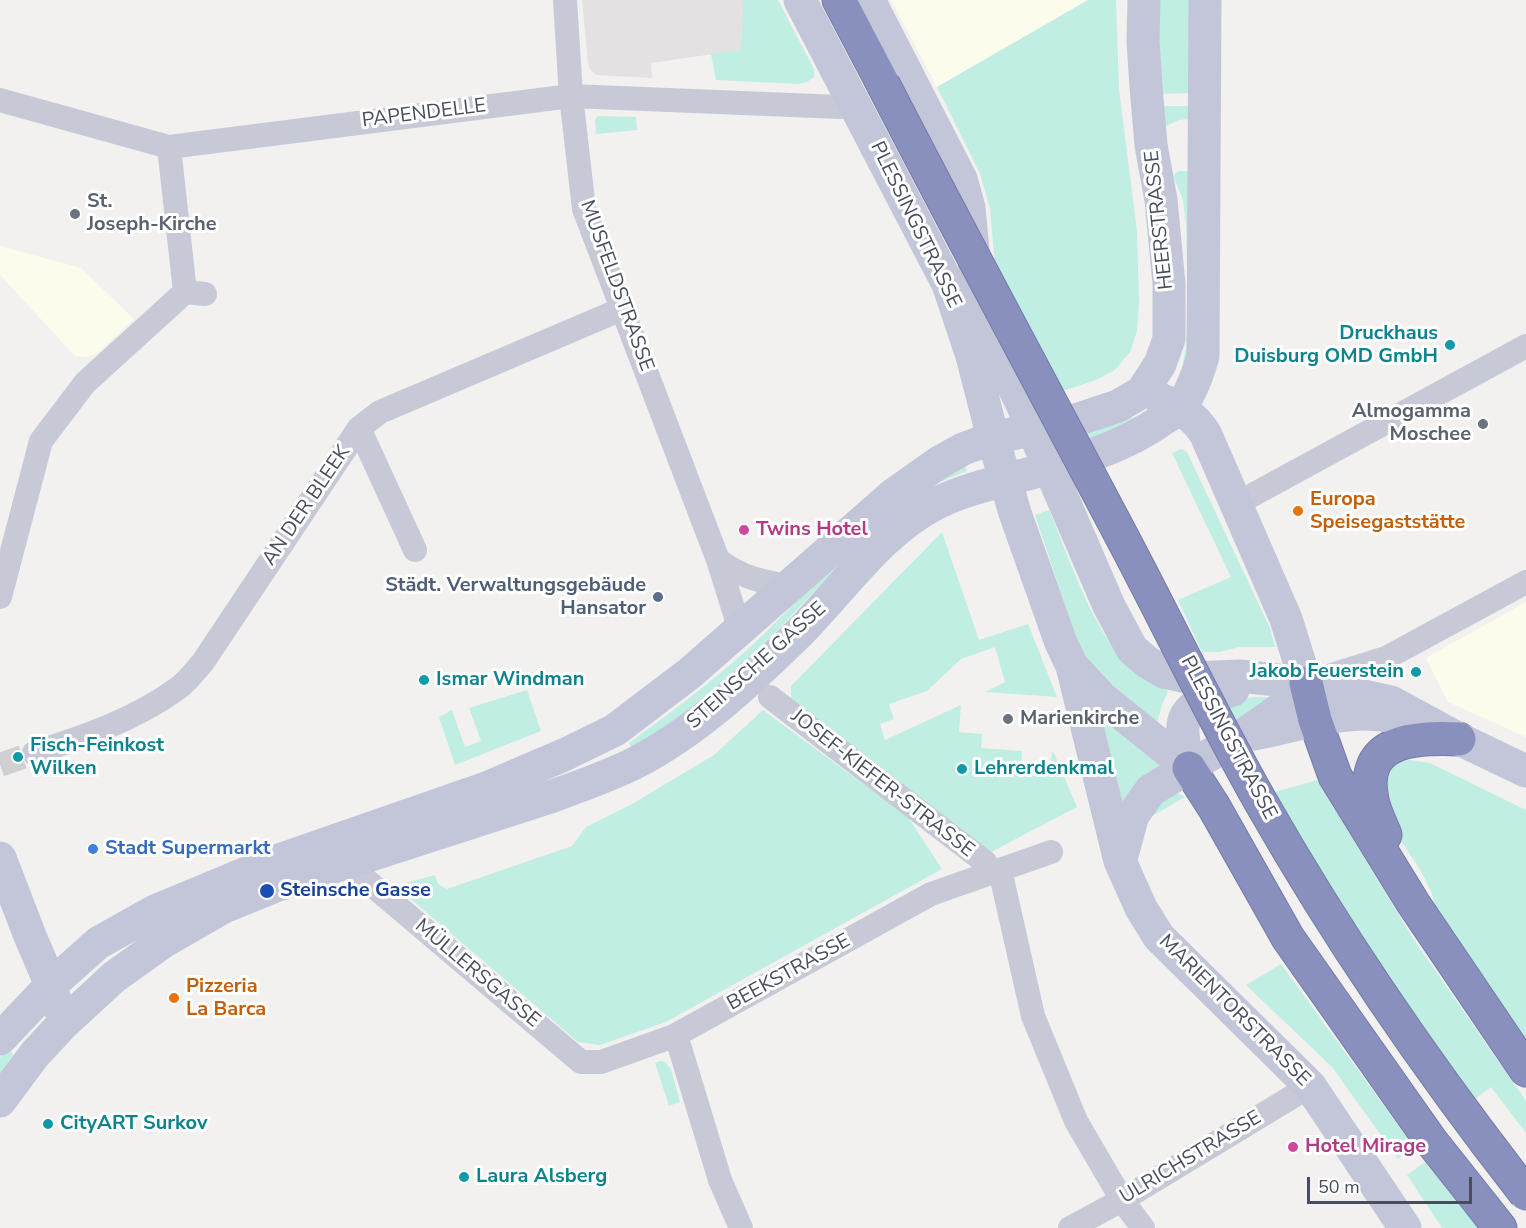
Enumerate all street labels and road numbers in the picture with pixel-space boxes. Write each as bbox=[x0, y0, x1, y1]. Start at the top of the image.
street label: PAPENDELLE bbox=[361, 94, 487, 134]
street label: PLESSINGSTRASSE bbox=[864, 138, 966, 312]
street label: HEERSTRASSE bbox=[1141, 149, 1179, 291]
street label: MUSFELDSTRASSE bbox=[574, 197, 658, 375]
street label: AN DER BLEEK bbox=[258, 441, 356, 571]
street label: STEINSCHE GASSE bbox=[683, 597, 831, 735]
street label: PLESSINGSTRASSE bbox=[1175, 652, 1281, 824]
street label: JOSEF-KIEFER-STRASSE bbox=[786, 705, 978, 863]
street label: MÜLLERSGASSE bbox=[410, 915, 544, 1033]
street label: BEEKSTRASSE bbox=[723, 929, 855, 1017]
street label: MARIENTORSTRASSE bbox=[1153, 930, 1315, 1092]
street label: ULRICHSTRASSE bbox=[1116, 1106, 1266, 1210]

